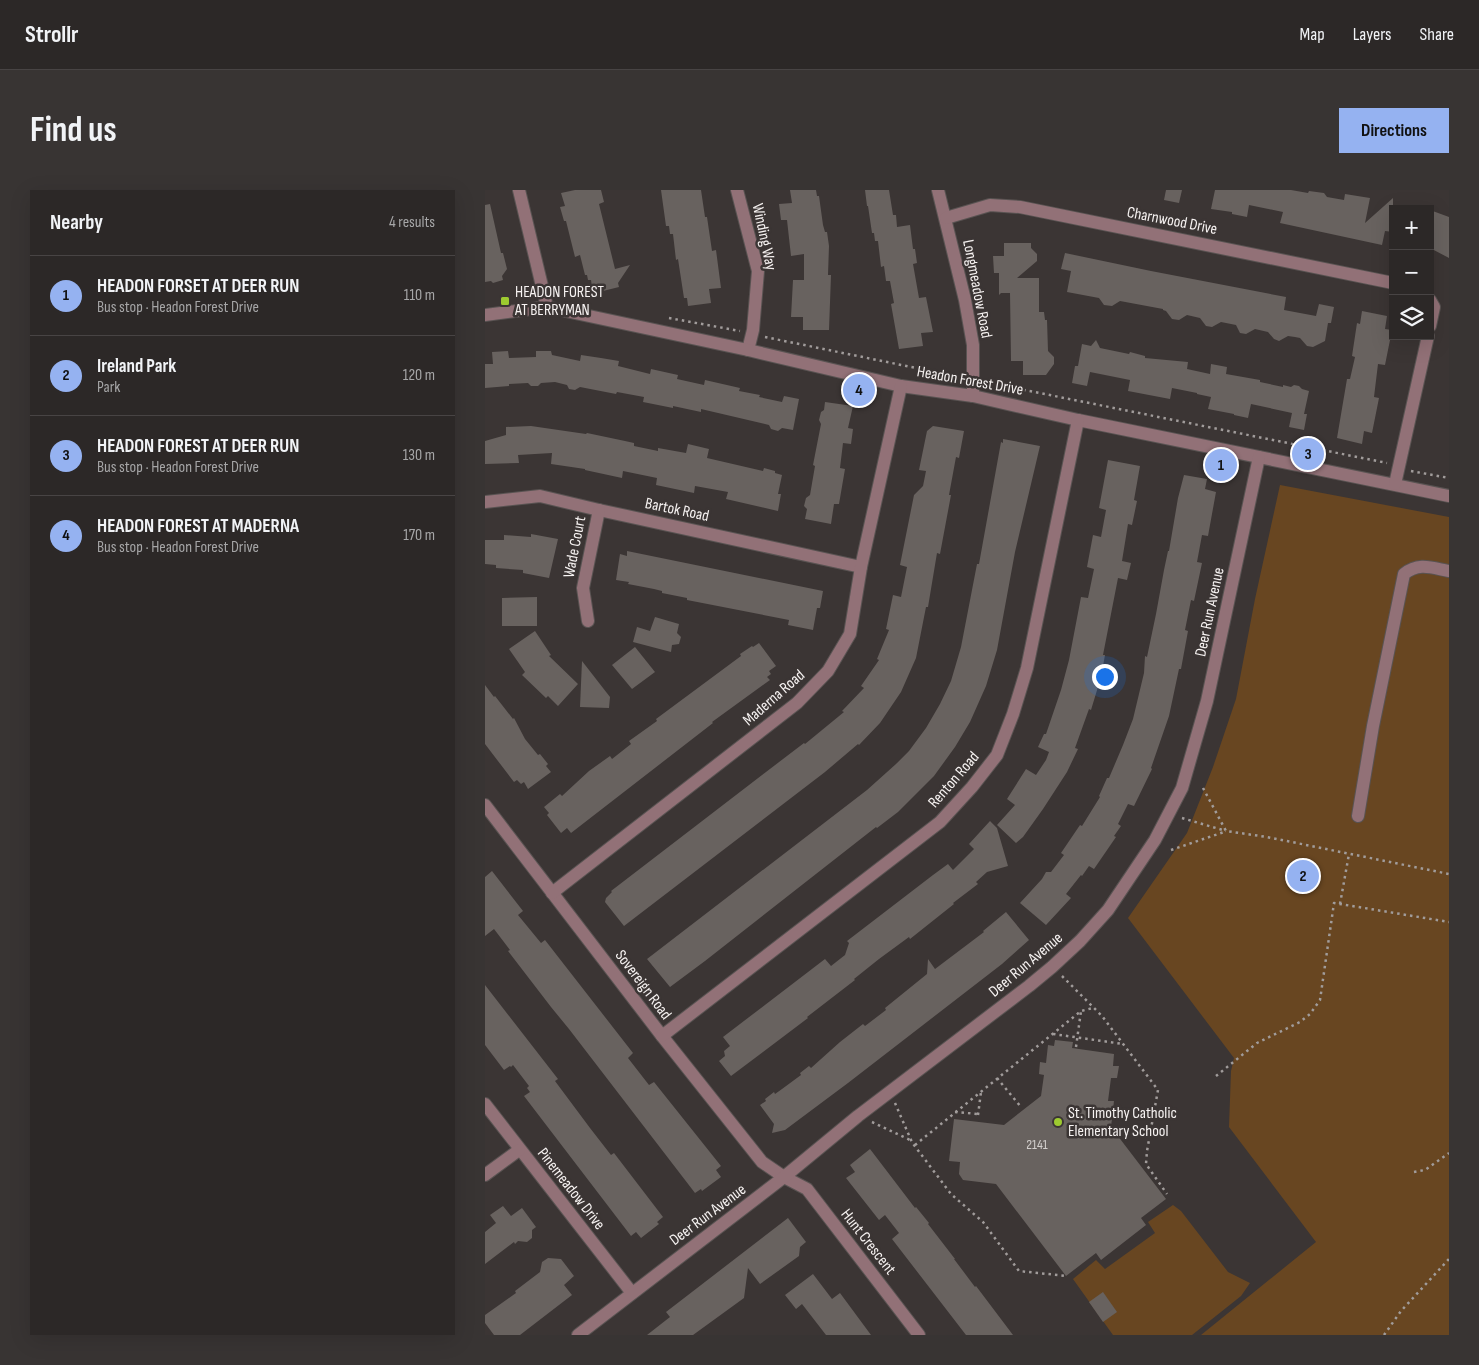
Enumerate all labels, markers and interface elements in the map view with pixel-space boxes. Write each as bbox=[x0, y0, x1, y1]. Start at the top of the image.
text: Strollr bbox=[25, 20, 79, 49]
text: Map bbox=[1300, 24, 1325, 45]
text: Layers bbox=[1353, 24, 1392, 45]
text: Share bbox=[1420, 24, 1454, 45]
button: Directions bbox=[1339, 108, 1449, 153]
text: Find us bbox=[30, 109, 117, 152]
street label: Winding Way bbox=[748, 202, 780, 272]
street label: Charnwood Drive bbox=[1125, 203, 1219, 239]
map controls bbox=[1389, 205, 1434, 340]
button: + bbox=[1389, 205, 1434, 250]
text: Nearby bbox=[50, 210, 103, 235]
text: 4 results bbox=[389, 213, 435, 232]
street label: Longmeadow Road bbox=[958, 238, 996, 340]
button: − bbox=[1389, 250, 1434, 295]
text: HEADON FORSET AT DEER RUN bbox=[97, 275, 299, 298]
place label: HEADON FOREST AT BERRYMAN bbox=[514, 283, 605, 320]
text: 1 bbox=[63, 286, 69, 305]
text: 110 m bbox=[404, 286, 435, 305]
marker: HEADON FOREST AT BERRYMAN bbox=[499, 295, 511, 307]
button: layers bbox=[1389, 295, 1434, 340]
text: Bus stop · Headon Forest Drive bbox=[97, 298, 259, 317]
text: Ireland Park bbox=[97, 355, 176, 378]
street label: Headon Forest Drive bbox=[915, 362, 1025, 400]
text: 2 bbox=[62, 366, 70, 385]
text: 120 m bbox=[403, 366, 435, 385]
pin: 4 bbox=[843, 371, 875, 409]
text: Park bbox=[97, 378, 120, 397]
text: HEADON FOREST AT DEER RUN bbox=[97, 435, 299, 458]
pin: 3 bbox=[1292, 435, 1324, 473]
text: 3 bbox=[62, 446, 70, 465]
text: 130 m bbox=[403, 446, 435, 465]
pin: 1 bbox=[1205, 446, 1237, 484]
text: Bus stop · Headon Forest Drive bbox=[97, 458, 259, 477]
street label: Bartok Road bbox=[643, 494, 711, 526]
street label: Wade Court bbox=[560, 514, 590, 579]
text: HEADON FOREST AT MADERNA bbox=[97, 515, 299, 538]
text: 4 bbox=[62, 526, 70, 545]
text: 170 m bbox=[403, 526, 435, 545]
text: Bus stop · Headon Forest Drive bbox=[97, 538, 259, 557]
street label: Deer Run Avenue bbox=[1191, 566, 1229, 658]
your location bbox=[1092, 664, 1118, 690]
street label: Maderna Road bbox=[739, 666, 809, 730]
street label: Renton Road bbox=[925, 748, 983, 812]
pin: 2 bbox=[1287, 857, 1319, 895]
street label: Deer Run Avenue bbox=[985, 929, 1067, 1001]
street label: Sovereign Road bbox=[611, 947, 675, 1023]
place label: St. Timothy Catholic Elementary School bbox=[1068, 1104, 1177, 1141]
marker: St. Timothy Catholic Elementary School bbox=[1052, 1116, 1064, 1128]
house number: 2141 bbox=[1026, 1136, 1048, 1153]
street label: Pinemeadow Drive bbox=[533, 1144, 609, 1234]
street label: Deer Run Avenue bbox=[666, 1180, 750, 1250]
street label: Hunt Crescent bbox=[836, 1205, 900, 1279]

